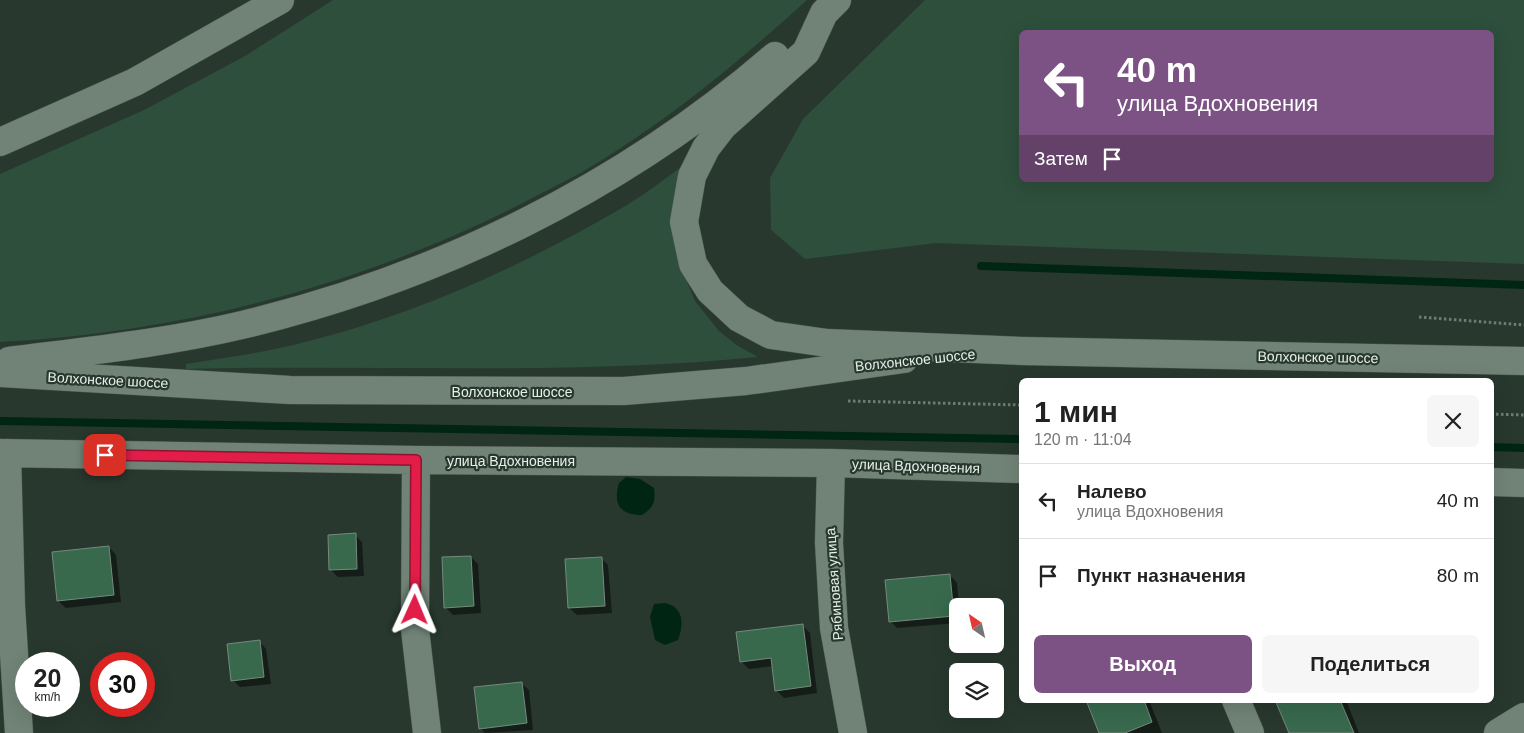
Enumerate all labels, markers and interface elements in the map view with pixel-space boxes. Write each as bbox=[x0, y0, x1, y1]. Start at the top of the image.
icon: left bbox=[1034, 50, 1099, 115]
text: 40 m bbox=[1117, 50, 1197, 89]
text: улица Вдохновения bbox=[1117, 91, 1318, 116]
icon: arrive bbox=[1098, 145, 1126, 173]
text: Затем bbox=[1034, 148, 1088, 169]
street label: Волхонское шоссе bbox=[854, 346, 976, 374]
street label: Волхонское шоссе bbox=[1257, 348, 1379, 366]
street label: Волхонское шоссе bbox=[47, 369, 169, 391]
street label: Волхонское шоссе bbox=[452, 384, 573, 400]
text: 1 мин bbox=[1034, 395, 1118, 428]
button: close bbox=[1427, 395, 1479, 447]
text: 120 m · 11:04 bbox=[1034, 431, 1132, 448]
pin bbox=[84, 434, 126, 476]
icon: arrive bbox=[91, 441, 119, 469]
street label: улица Вдохновения bbox=[447, 453, 575, 469]
street label: улица Вдохновения bbox=[852, 456, 980, 476]
text: Налево bbox=[1077, 481, 1147, 502]
icon: left bbox=[1034, 487, 1062, 515]
text: 40 m bbox=[1437, 490, 1479, 511]
text: улица Вдохновения bbox=[1077, 503, 1223, 520]
street label: Рябиновая улица bbox=[822, 527, 846, 641]
icon: arrive bbox=[1034, 562, 1062, 590]
text: Пункт назначения bbox=[1077, 565, 1246, 586]
text: 80 m bbox=[1437, 565, 1479, 586]
position arrow bbox=[388, 583, 440, 635]
north arrow bbox=[949, 598, 1004, 652]
map controls bbox=[949, 598, 1004, 718]
button: Выход bbox=[1034, 635, 1252, 693]
button: Поделиться bbox=[1262, 635, 1479, 693]
speed limit sign: 30 bbox=[90, 652, 155, 717]
button: layers bbox=[949, 663, 1004, 718]
text: 20 bbox=[34, 664, 61, 692]
text: km/h bbox=[34, 690, 61, 704]

